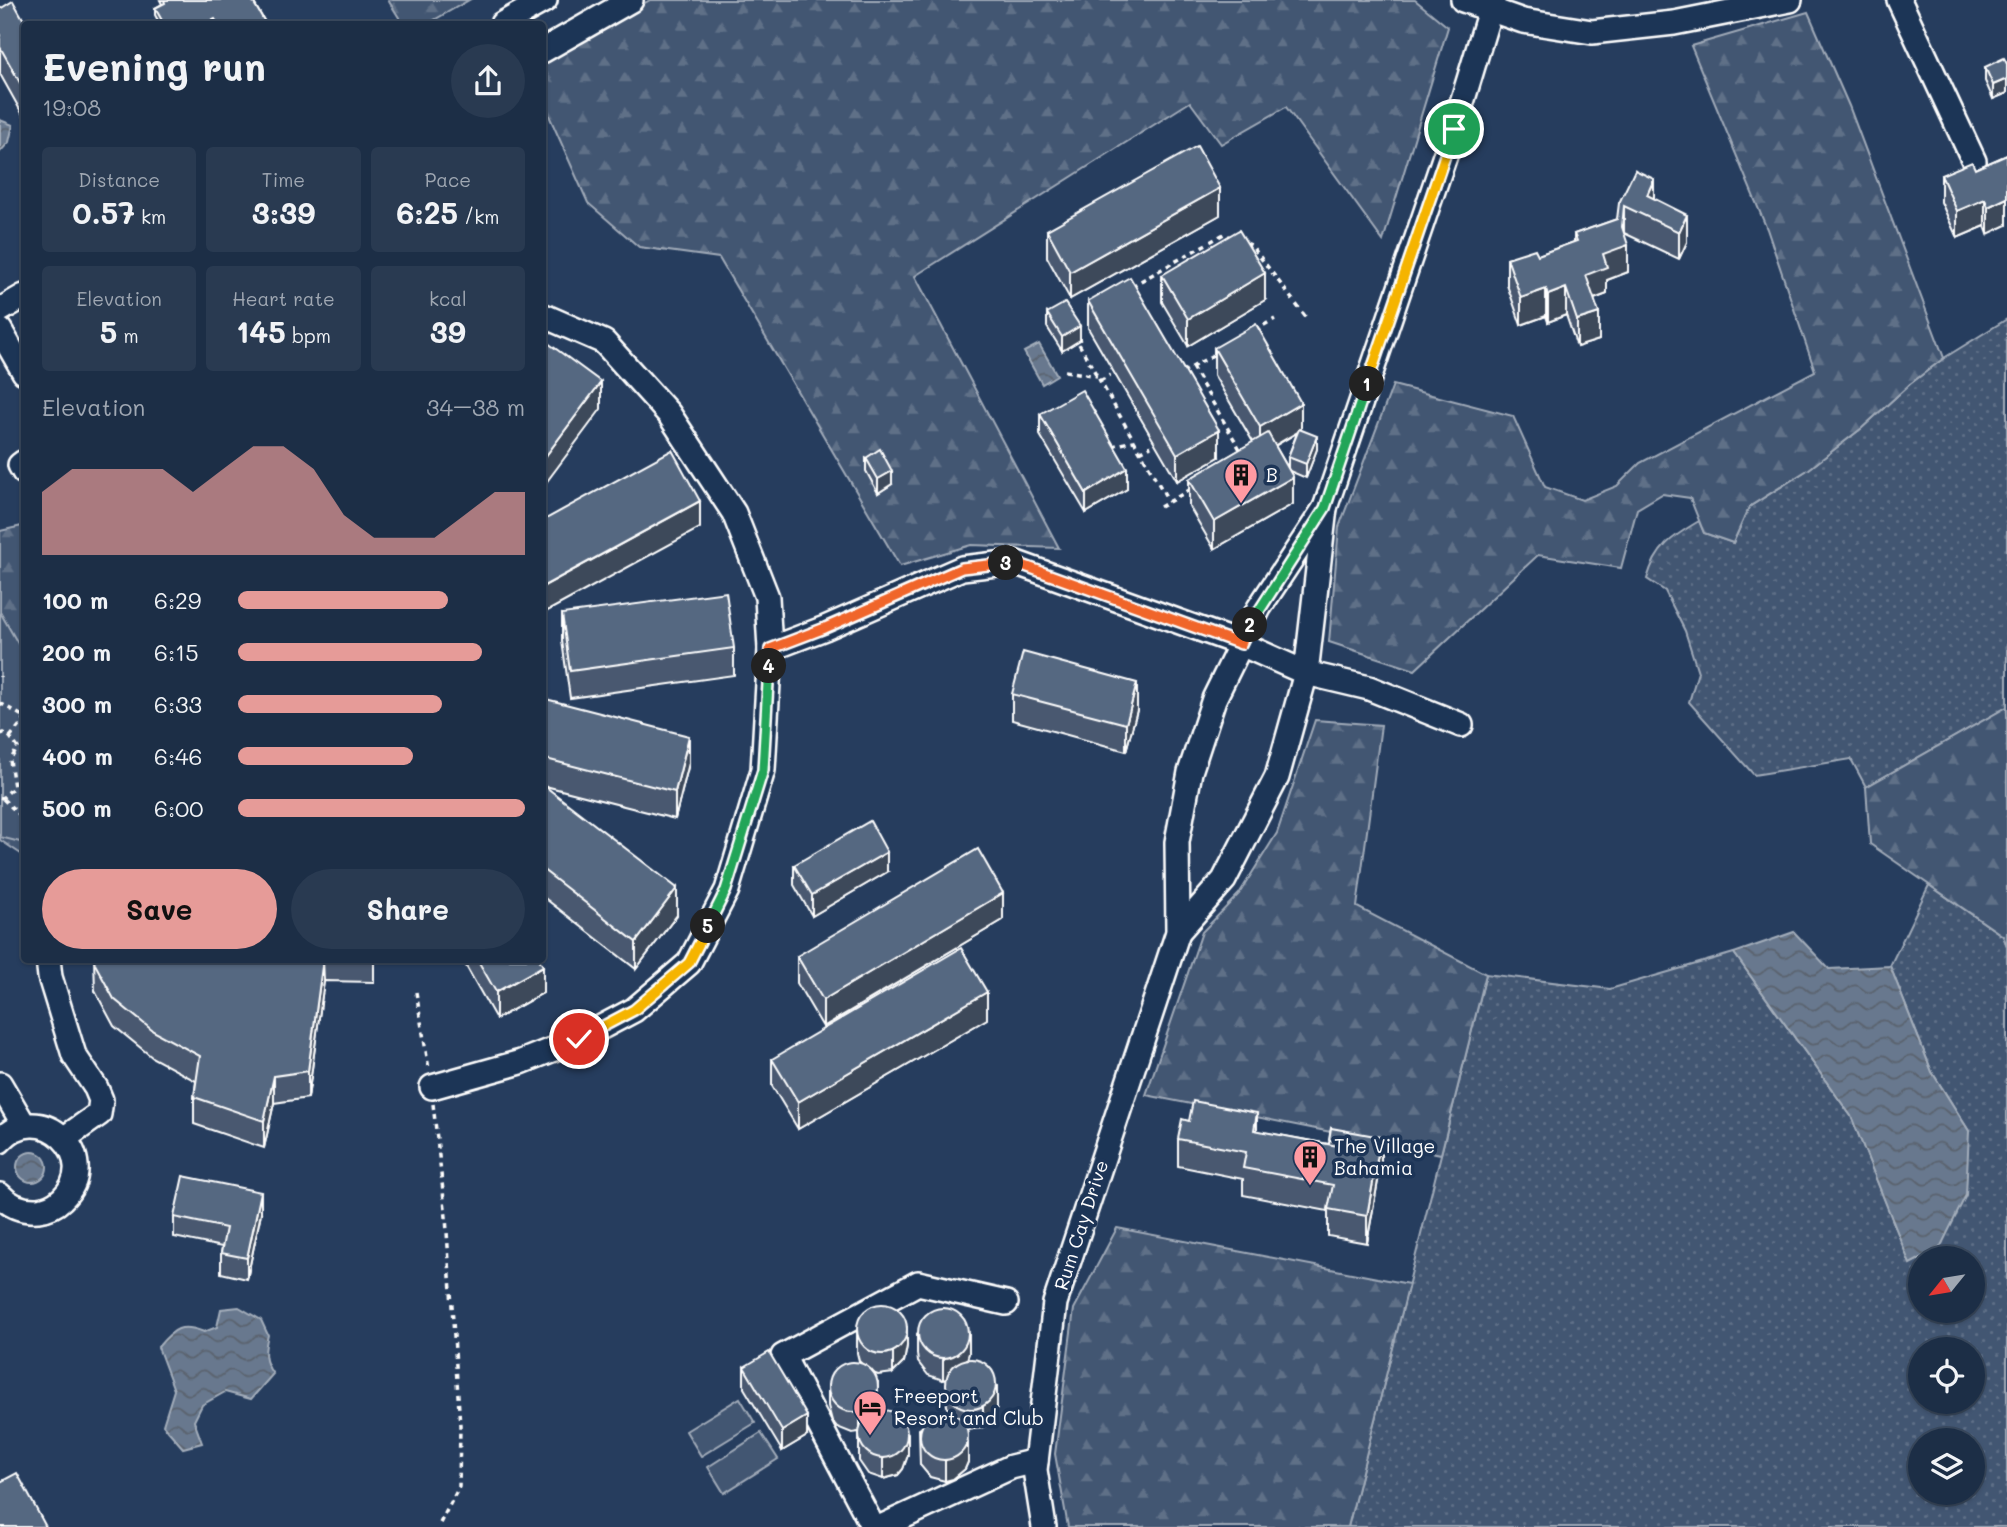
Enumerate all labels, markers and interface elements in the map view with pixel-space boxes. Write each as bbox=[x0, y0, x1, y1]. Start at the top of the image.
text: Evening run bbox=[42, 41, 266, 91]
button: share bbox=[451, 44, 525, 118]
text: 19:08 bbox=[42, 92, 101, 122]
pin bbox=[1424, 99, 1484, 159]
icon: arrive bbox=[1435, 110, 1473, 148]
text: Distance bbox=[78, 167, 160, 192]
text: Time bbox=[262, 167, 305, 192]
text: Pace bbox=[425, 167, 471, 192]
text: 0.57 bbox=[72, 192, 135, 232]
text: 3:39 bbox=[252, 192, 315, 232]
text: 6:25 bbox=[396, 192, 458, 232]
text: km bbox=[135, 204, 166, 229]
text: /km bbox=[458, 204, 499, 229]
text: Elevation bbox=[77, 286, 162, 311]
text: Heart rate bbox=[232, 286, 335, 311]
text: kcal bbox=[429, 286, 467, 311]
text: 5 bbox=[100, 311, 117, 351]
text: 145 bbox=[236, 311, 286, 351]
text: 39 bbox=[430, 311, 466, 351]
text: m bbox=[117, 323, 139, 348]
text: bpm bbox=[286, 323, 331, 348]
pin: 1 bbox=[1350, 366, 1384, 402]
text: 1 bbox=[1362, 371, 1371, 396]
text: Elevation bbox=[42, 392, 145, 422]
text: 34–38 m bbox=[426, 392, 525, 422]
building icon: B bbox=[1222, 456, 1260, 505]
place label: B bbox=[1266, 462, 1278, 487]
pin: 3 bbox=[988, 546, 1024, 580]
text: 3 bbox=[1000, 550, 1011, 575]
text: 100 m bbox=[42, 585, 108, 615]
text: 6:29 bbox=[154, 585, 201, 615]
pin: 2 bbox=[1232, 608, 1268, 642]
text: 2 bbox=[1244, 612, 1255, 637]
text: 200 m bbox=[42, 637, 111, 667]
text: 6:15 bbox=[154, 637, 199, 667]
pin: 4 bbox=[752, 648, 786, 684]
text: 4 bbox=[762, 653, 775, 678]
text: 300 m bbox=[42, 689, 112, 719]
text: 6:33 bbox=[154, 689, 202, 719]
text: 400 m bbox=[42, 741, 113, 771]
text: 6:46 bbox=[154, 741, 202, 771]
text: 500 m bbox=[42, 793, 112, 823]
text: 6:00 bbox=[154, 793, 203, 823]
button: Save bbox=[42, 869, 277, 949]
button: Share bbox=[291, 869, 525, 949]
pin: 5 bbox=[690, 908, 726, 944]
text: 5 bbox=[702, 913, 713, 938]
pin bbox=[549, 1009, 609, 1069]
icon: check bbox=[560, 1020, 598, 1058]
place label: The Village Bahamia bbox=[1334, 1133, 1435, 1180]
building icon: The Village Bahamia bbox=[1291, 1138, 1329, 1187]
street label: Rum Cay Drive bbox=[1048, 1157, 1113, 1293]
north arrow bbox=[1908, 1246, 1984, 1323]
map controls bbox=[1908, 1246, 1985, 1505]
button: locate bbox=[1908, 1337, 1985, 1414]
place label: Freeport Resort and Club bbox=[894, 1383, 1044, 1430]
hotel icon: Freeport Resort and Club bbox=[851, 1388, 889, 1437]
button: layers bbox=[1908, 1428, 1985, 1505]

